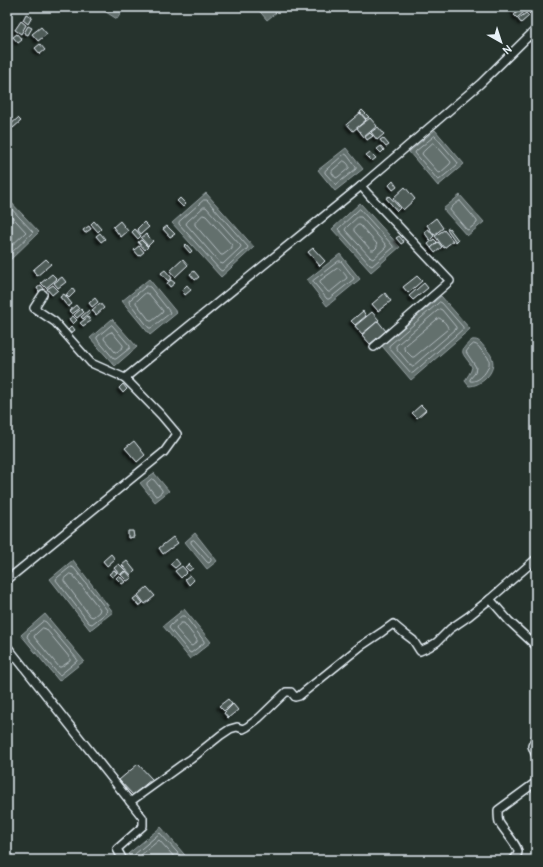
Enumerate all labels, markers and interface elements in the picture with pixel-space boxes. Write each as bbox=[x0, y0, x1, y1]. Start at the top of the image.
north arrow bbox=[481, 22, 521, 62]
text: N bbox=[500, 42, 514, 57]

